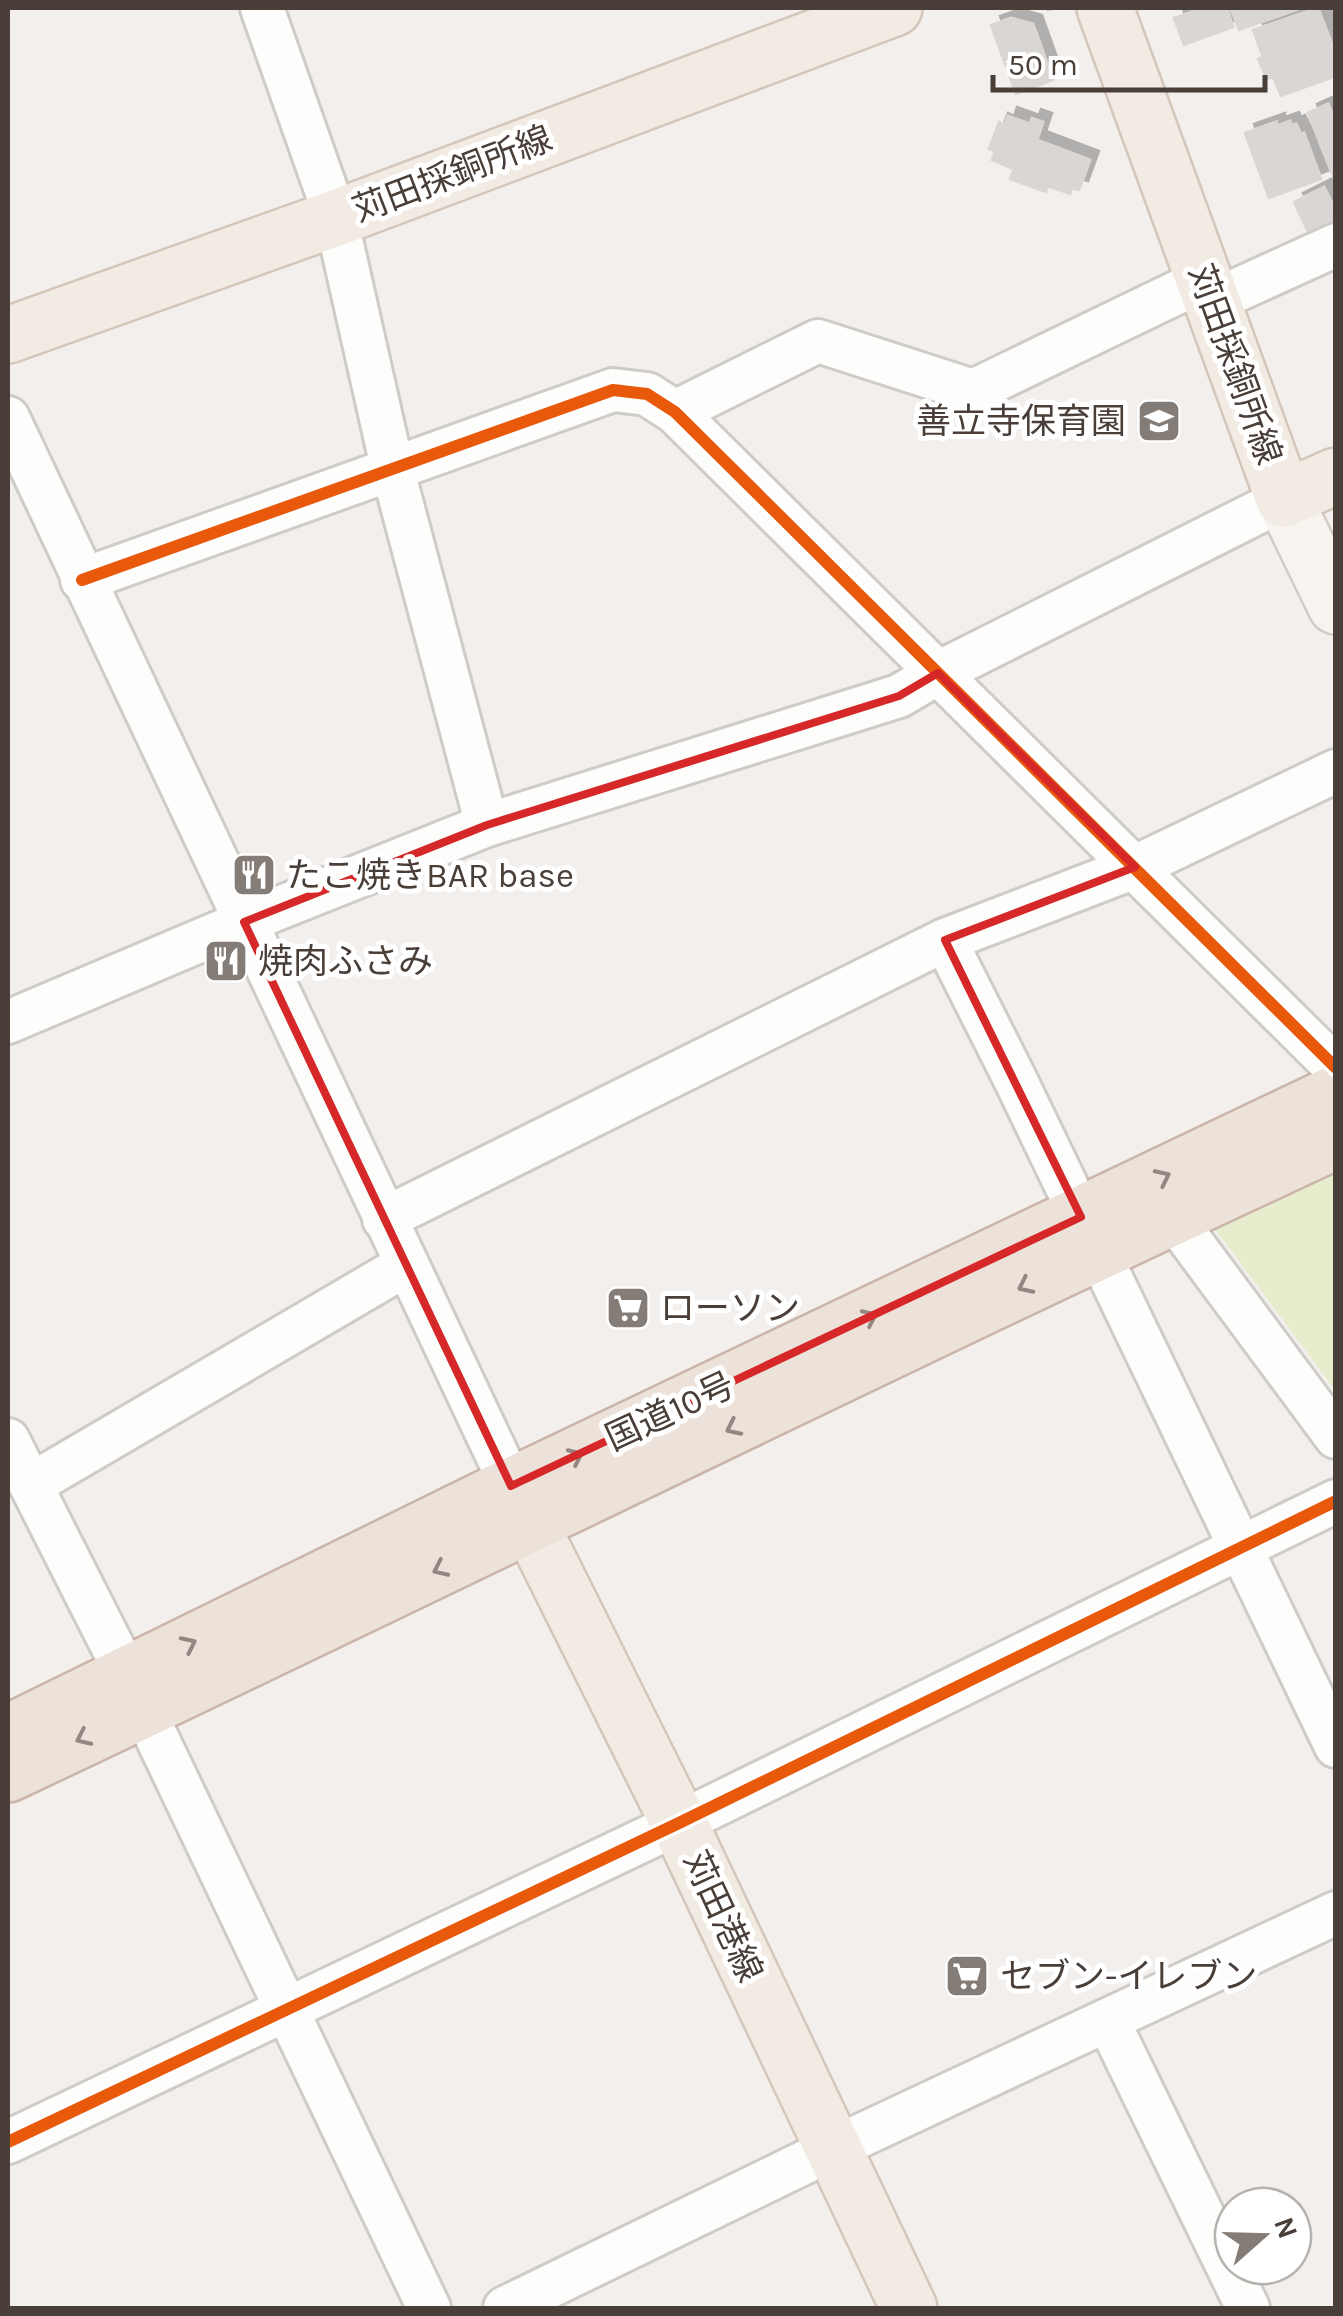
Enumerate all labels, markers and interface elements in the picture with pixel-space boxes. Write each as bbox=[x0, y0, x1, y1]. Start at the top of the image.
scale bar bbox=[993, 30, 1266, 92]
text: 50 m bbox=[1008, 47, 1078, 83]
street label: 苅田採銅所線 bbox=[347, 118, 558, 231]
street label: 苅田採銅所線 bbox=[1179, 258, 1290, 470]
school or university icon: 善立寺保育園 bbox=[1136, 398, 1182, 444]
place label: 善立寺保育園 bbox=[916, 401, 1126, 442]
restaurant icon: たこ焼きBAR base bbox=[231, 852, 277, 898]
place label: たこ焼きBAR base bbox=[286, 855, 574, 896]
restaurant icon: 焼肉ふさみ bbox=[203, 938, 249, 984]
place label: 焼肉ふさみ bbox=[258, 941, 433, 982]
one-way arrow bbox=[1153, 1170, 1171, 1190]
one-way arrow bbox=[1018, 1274, 1036, 1294]
supermarket icon: ローソン bbox=[605, 1285, 651, 1331]
place label: ローソン bbox=[660, 1288, 800, 1329]
one-way arrow bbox=[860, 1310, 878, 1330]
street label: 国道10号 bbox=[599, 1364, 741, 1459]
one-way arrow bbox=[725, 1416, 743, 1436]
one-way arrow bbox=[566, 1448, 584, 1468]
one-way arrow bbox=[432, 1557, 450, 1577]
one-way arrow bbox=[179, 1637, 197, 1657]
one-way arrow bbox=[75, 1726, 93, 1746]
street label: 苅田港線 bbox=[674, 1844, 771, 1988]
supermarket icon: セブン-イレブン bbox=[944, 1953, 990, 1999]
place label: セブン-イレブン bbox=[1000, 1956, 1257, 1997]
north arrow bbox=[1213, 2186, 1313, 2286]
text: N bbox=[1267, 2213, 1305, 2243]

